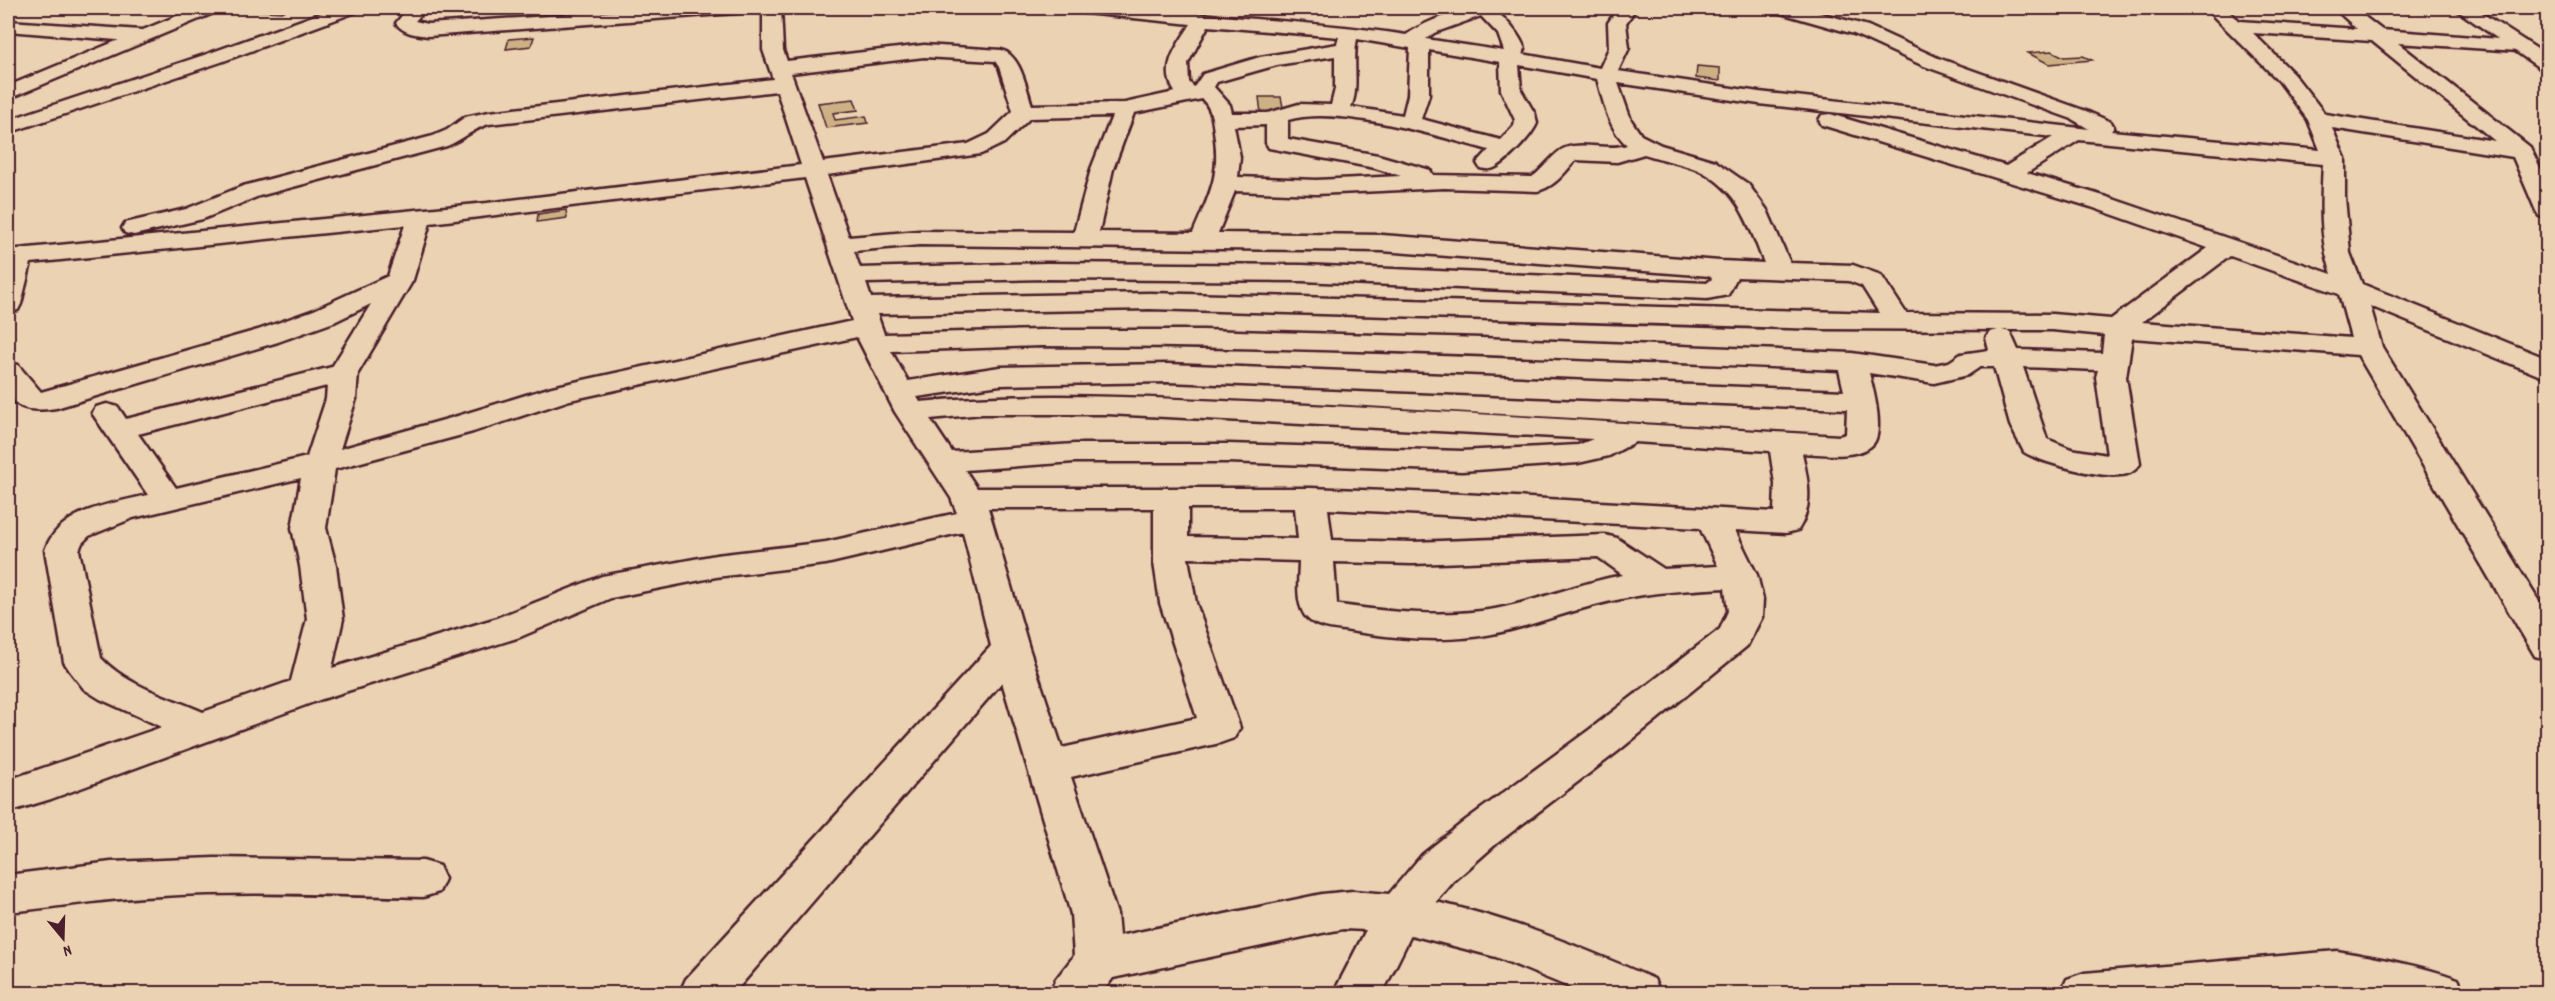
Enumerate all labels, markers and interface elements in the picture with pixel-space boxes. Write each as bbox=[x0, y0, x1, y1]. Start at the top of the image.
north arrow bbox=[33, 908, 93, 968]
text: N bbox=[59, 938, 75, 962]

